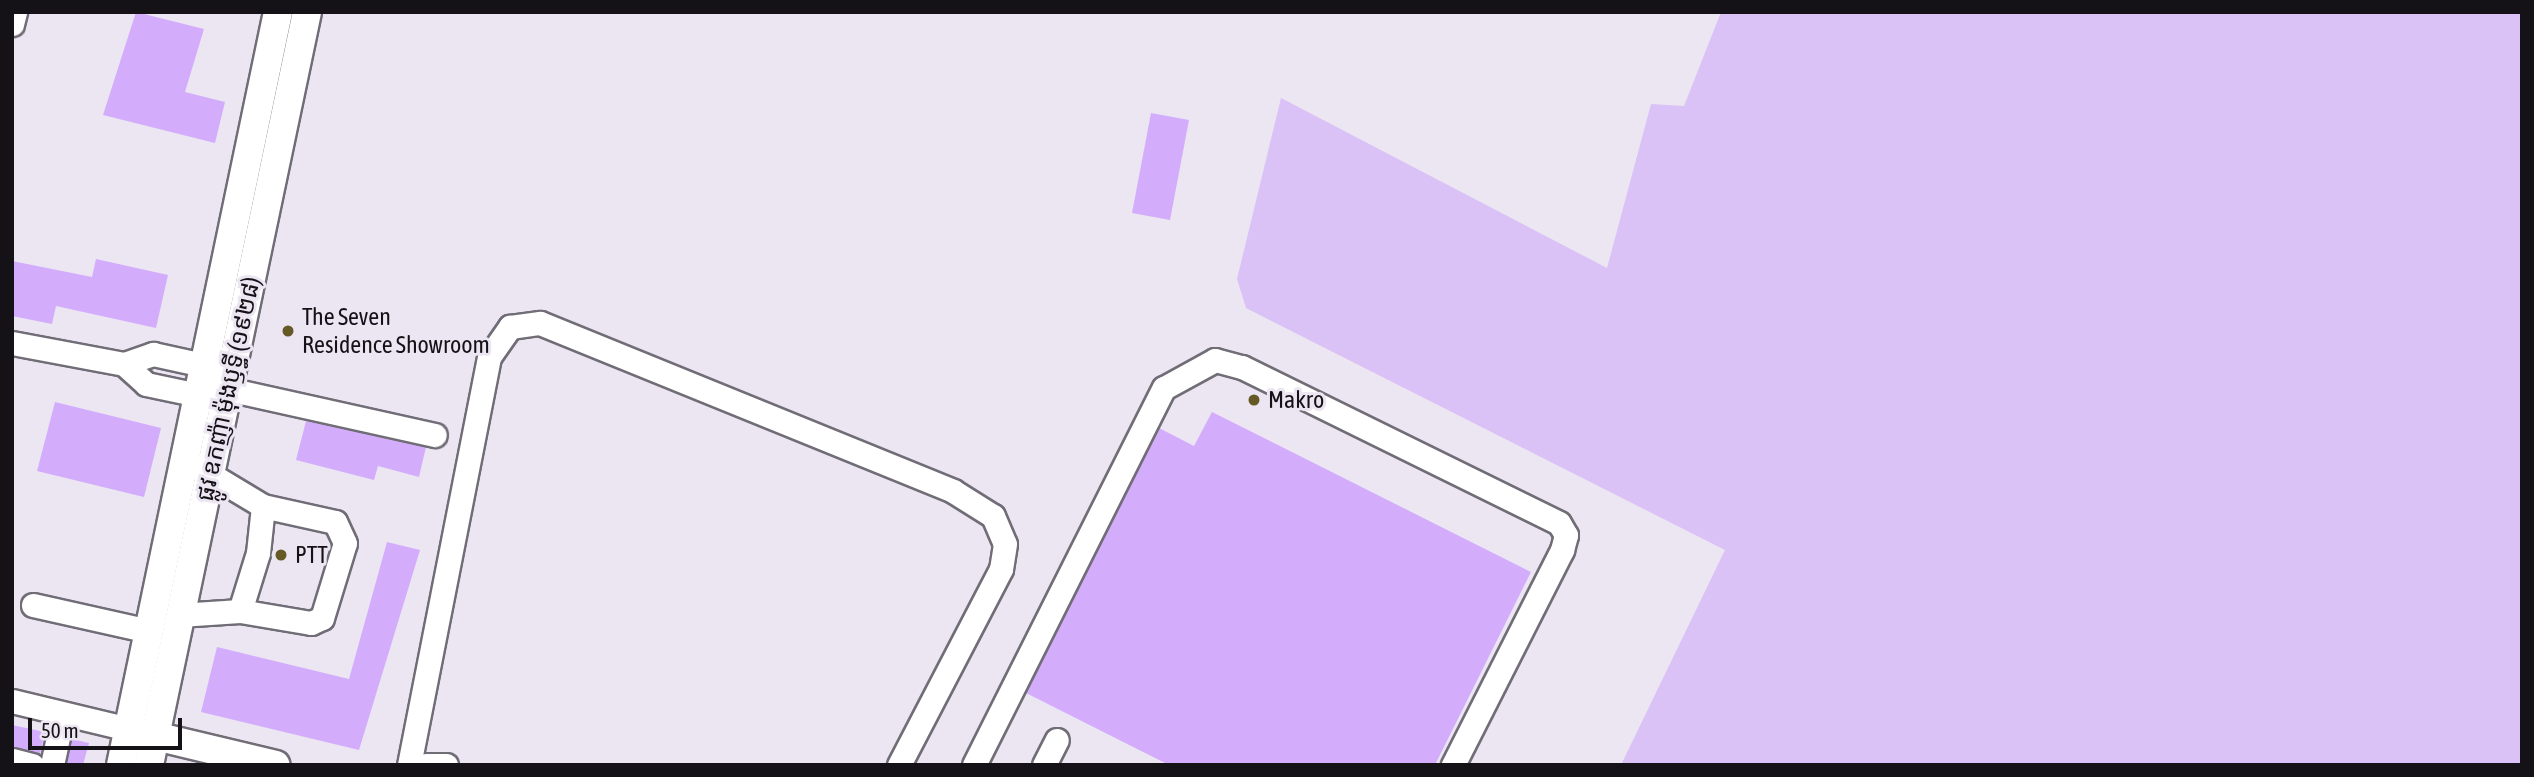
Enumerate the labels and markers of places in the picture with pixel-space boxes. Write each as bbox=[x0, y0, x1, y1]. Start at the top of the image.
place label: The Seven Residence Showroom bbox=[302, 303, 490, 359]
marker: The Seven Residence Showroom bbox=[280, 323, 296, 339]
place label: Makro bbox=[1268, 386, 1324, 414]
marker: Makro bbox=[1246, 392, 1262, 408]
place label: PTT bbox=[295, 541, 328, 569]
marker: PTT bbox=[273, 547, 289, 563]

